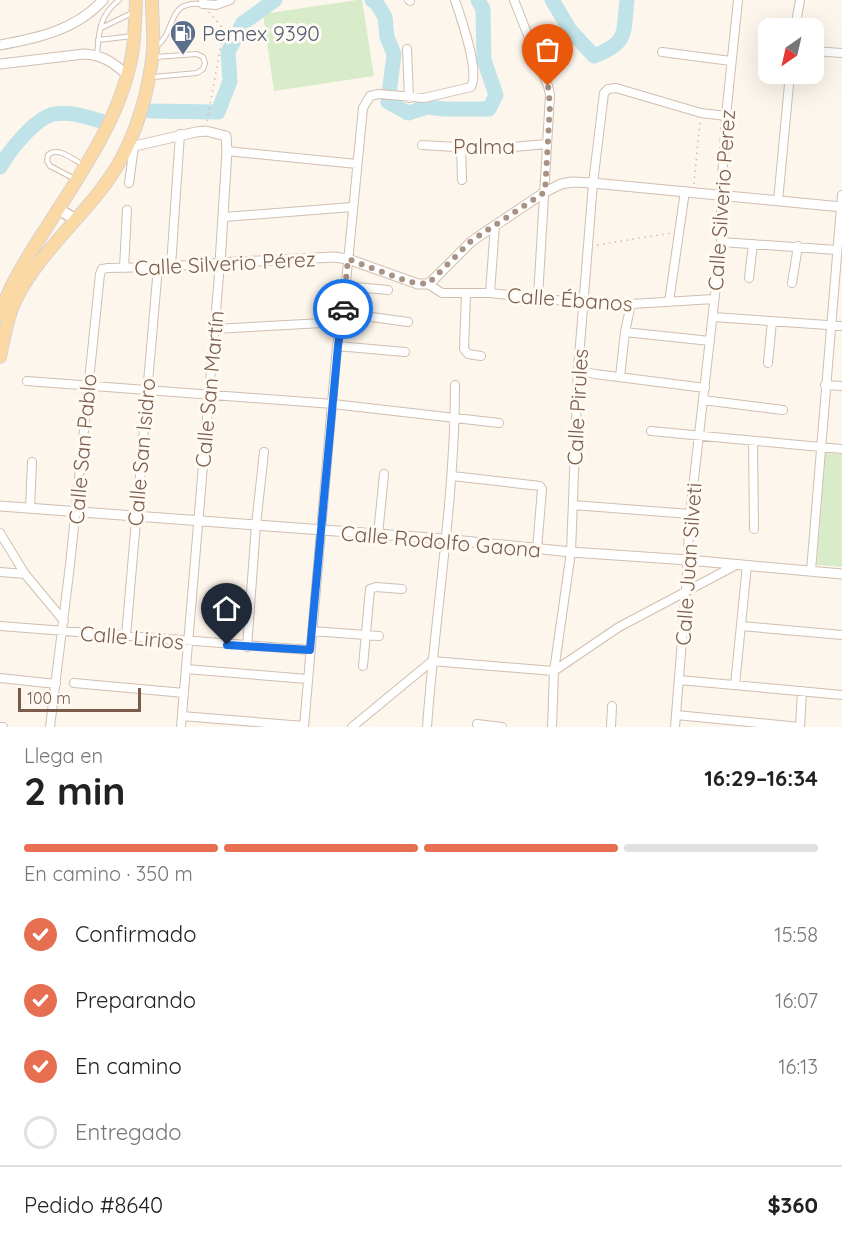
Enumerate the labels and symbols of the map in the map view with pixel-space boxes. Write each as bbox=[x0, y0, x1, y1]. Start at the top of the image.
fuel station icon: Pemex 9390 bbox=[168, 18, 198, 56]
north arrow bbox=[758, 18, 824, 84]
place label: Pemex 9390 bbox=[202, 20, 320, 46]
pin bbox=[522, 24, 573, 86]
street label: Calle Silverio Perez bbox=[702, 108, 740, 292]
street label: Palma bbox=[453, 133, 515, 159]
street label: Calle Silverio Pérez bbox=[134, 245, 316, 281]
courier bbox=[313, 279, 373, 339]
street label: Calle Ébanos bbox=[506, 282, 634, 316]
street label: Calle San Martín bbox=[189, 309, 229, 469]
street label: Calle Pirules bbox=[561, 348, 593, 466]
street label: Calle San Pablo bbox=[62, 373, 102, 525]
street label: Calle San Isidro bbox=[122, 377, 160, 527]
street label: Calle Juan Silveti bbox=[669, 482, 707, 646]
street label: Calle Rodolfo Gaona bbox=[340, 519, 542, 563]
pin bbox=[201, 583, 252, 645]
street label: Calle Lirios bbox=[79, 620, 185, 654]
scale bar bbox=[18, 685, 141, 712]

